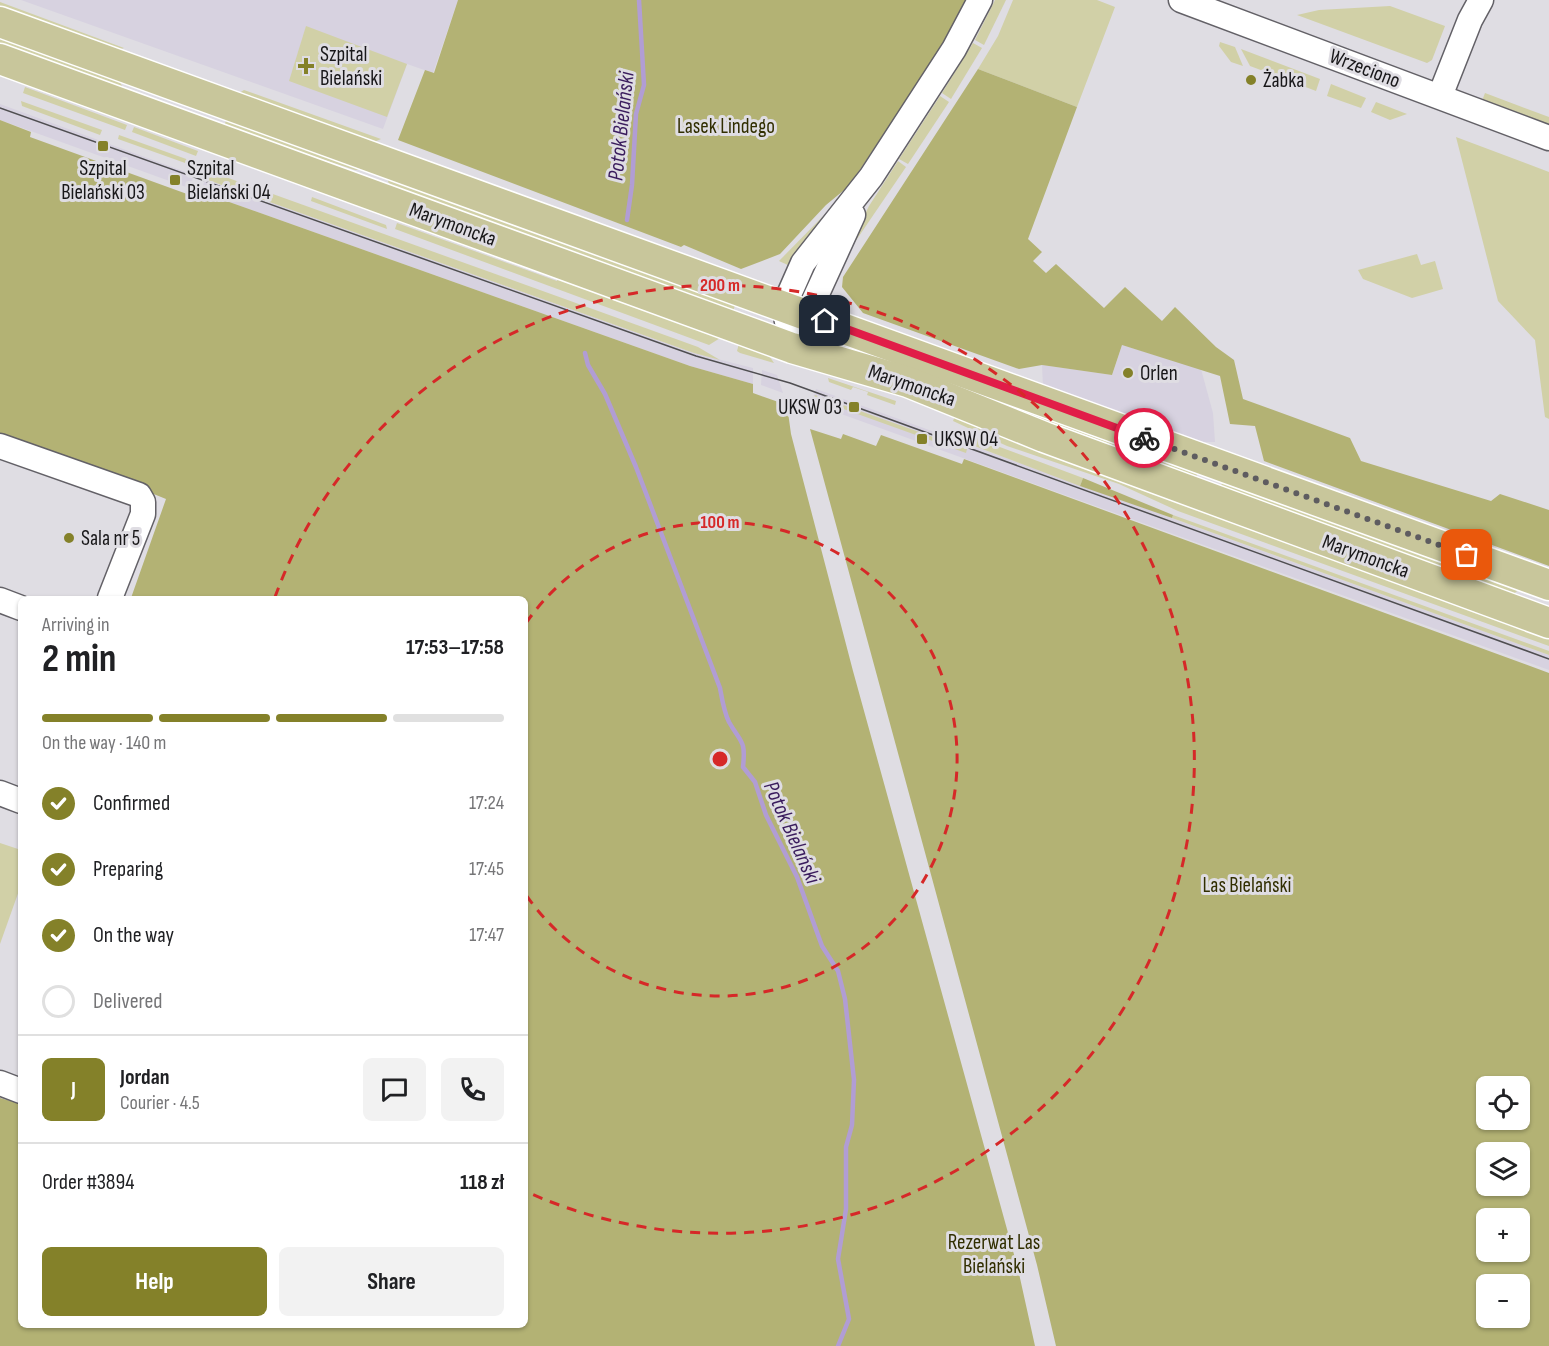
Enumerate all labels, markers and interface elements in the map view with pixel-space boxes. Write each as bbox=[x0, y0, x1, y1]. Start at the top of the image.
place label: Szpital Bielański bbox=[320, 42, 382, 91]
street label: Wrzeciono bbox=[1326, 44, 1404, 93]
marker: Szpital Bielański bbox=[297, 57, 315, 75]
place label: Żabka bbox=[1263, 68, 1304, 93]
water label: Potok Bielański bbox=[602, 69, 641, 182]
marker: Żabka bbox=[1244, 73, 1258, 87]
park label: Lasek Lindego bbox=[677, 114, 775, 139]
marker: Szpital Bielański 03 bbox=[96, 139, 110, 153]
place label: Szpital Bielański 03 bbox=[61, 156, 145, 205]
place label: Szpital Bielański 04 bbox=[187, 156, 271, 205]
marker: Szpital Bielański 04 bbox=[168, 173, 182, 187]
street label: Marymoncka bbox=[406, 197, 500, 252]
text: 200 m bbox=[700, 275, 740, 296]
pin bbox=[799, 295, 850, 346]
icon: home bbox=[808, 304, 841, 337]
street label: Marymoncka bbox=[865, 359, 959, 412]
place label: Orlen bbox=[1140, 361, 1178, 386]
marker: Orlen bbox=[1121, 366, 1135, 380]
place label: UKSW 03 bbox=[778, 395, 842, 420]
marker: UKSW 03 bbox=[847, 400, 861, 414]
courier bbox=[1114, 408, 1174, 468]
icon: bike bbox=[1128, 422, 1161, 455]
place label: UKSW 04 bbox=[934, 427, 998, 452]
marker: UKSW 04 bbox=[915, 432, 929, 446]
text: 100 m bbox=[701, 512, 740, 533]
place label: Sala nr 5 bbox=[81, 526, 140, 551]
street label: Marymoncka bbox=[1319, 529, 1413, 584]
pin bbox=[1441, 529, 1492, 580]
marker: Sala nr 5 bbox=[62, 531, 76, 545]
icon: bag bbox=[1450, 538, 1483, 571]
text: Arriving in bbox=[42, 613, 110, 637]
text: 17:53–17:58 bbox=[406, 634, 504, 661]
text: 2 min bbox=[42, 636, 116, 683]
text: On the way · 140 m bbox=[42, 731, 166, 755]
centre of rings bbox=[710, 749, 730, 769]
water label: Potok Bielański bbox=[757, 777, 827, 889]
icon: check bbox=[42, 787, 75, 820]
text: Confirmed bbox=[93, 790, 170, 817]
text: 17:24 bbox=[469, 791, 504, 815]
icon: check bbox=[42, 853, 75, 886]
text: Preparing bbox=[93, 856, 163, 883]
text: 17:45 bbox=[469, 857, 504, 881]
park label: Las Bielański bbox=[1203, 873, 1291, 898]
icon: check bbox=[42, 919, 75, 952]
text: On the way bbox=[93, 922, 174, 949]
text: 17:47 bbox=[469, 923, 504, 947]
text: Delivered bbox=[93, 988, 162, 1015]
button: chat bbox=[363, 1058, 426, 1121]
button: phone bbox=[441, 1058, 504, 1121]
text: Jordan bbox=[120, 1064, 169, 1091]
text: J bbox=[71, 1076, 76, 1103]
map controls bbox=[1476, 1076, 1530, 1328]
button: locate bbox=[1476, 1076, 1530, 1130]
text: Courier · 4.5 bbox=[120, 1091, 200, 1115]
button: layers bbox=[1476, 1142, 1530, 1196]
text: Order #3894 bbox=[42, 1169, 134, 1196]
text: 118 zł bbox=[460, 1169, 504, 1196]
button: + bbox=[1476, 1208, 1530, 1262]
park label: Rezerwat Las Bielański bbox=[948, 1230, 1040, 1279]
button: Help bbox=[42, 1247, 267, 1316]
button: Share bbox=[279, 1247, 504, 1316]
button: − bbox=[1476, 1274, 1530, 1328]

